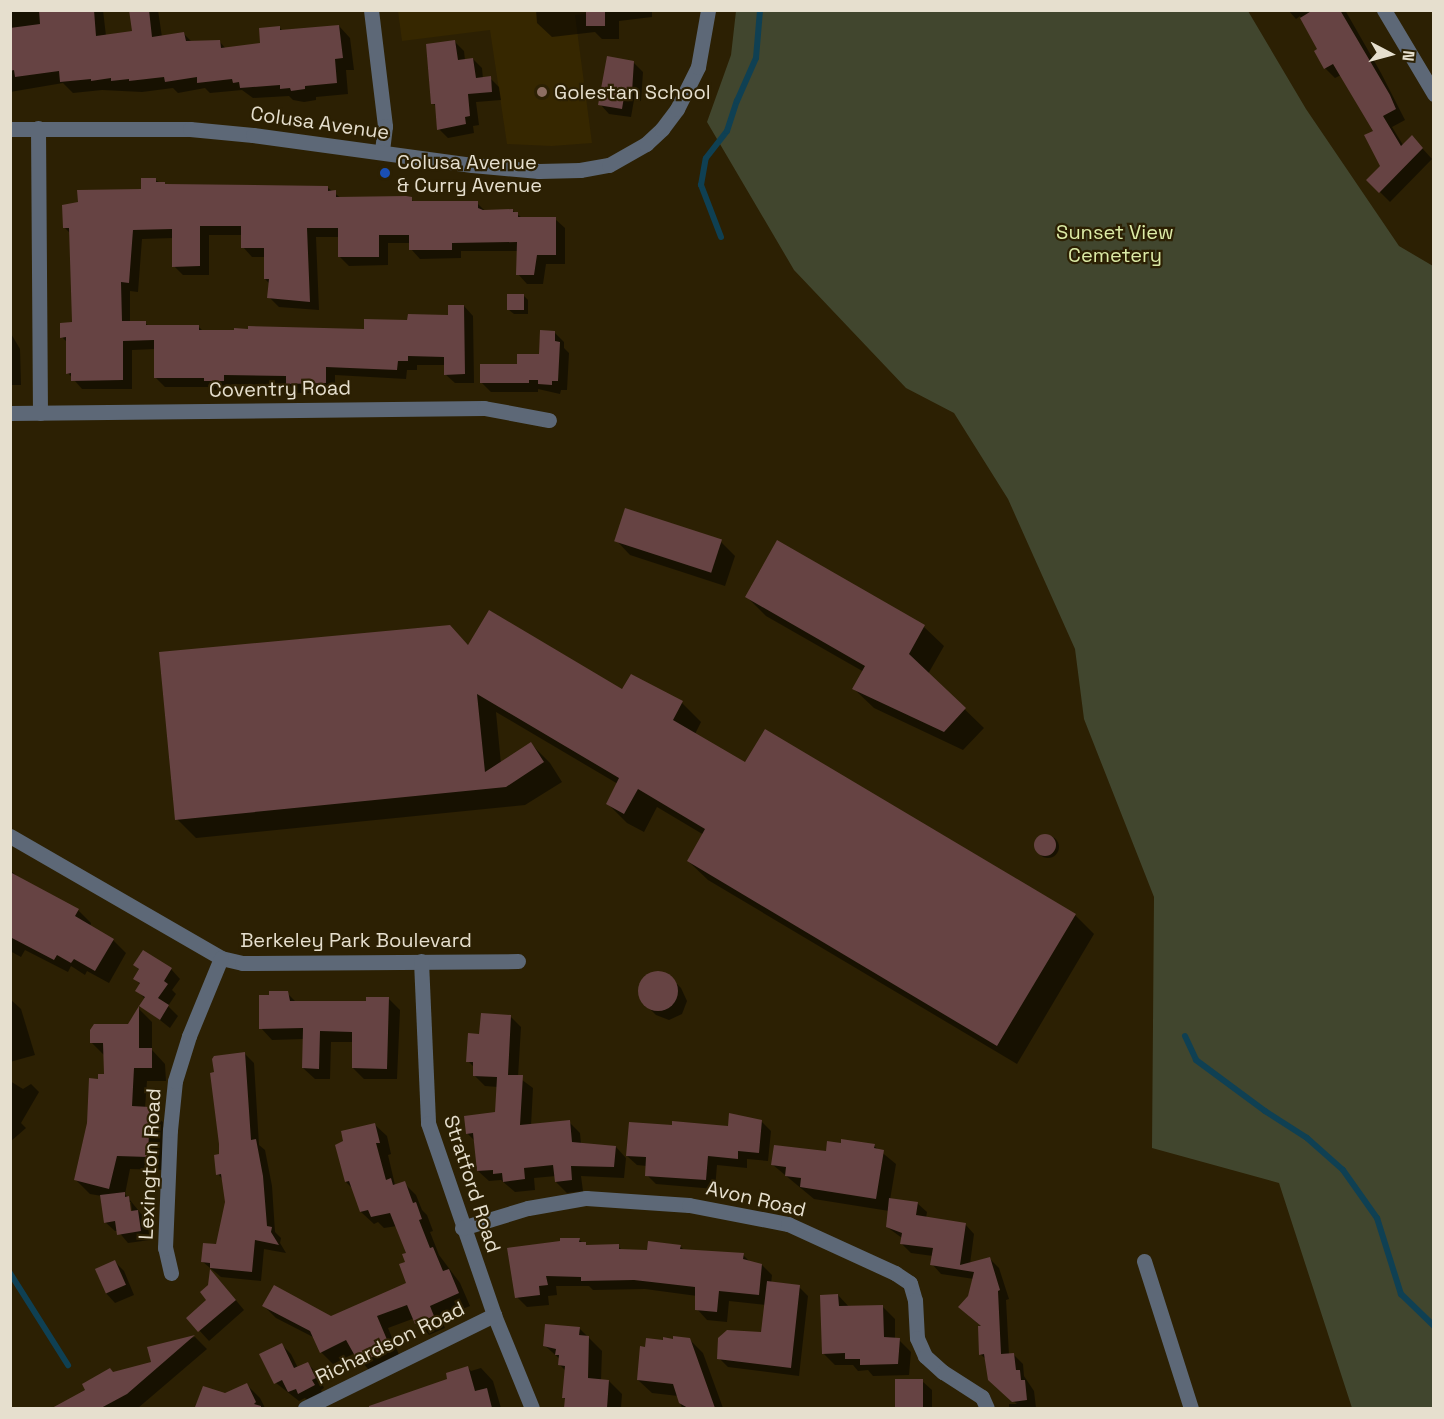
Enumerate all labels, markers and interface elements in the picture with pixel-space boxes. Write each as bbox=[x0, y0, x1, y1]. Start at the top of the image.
north arrow bbox=[1360, 24, 1420, 84]
text: N bbox=[1397, 49, 1419, 62]
place label: Golestan School bbox=[554, 80, 711, 104]
marker: Golestan School bbox=[535, 85, 549, 99]
street label: Colusa Avenue bbox=[249, 101, 391, 145]
place label: Colusa Avenue & Curry Avenue bbox=[397, 150, 542, 197]
marker: Colusa Avenue & Curry Avenue bbox=[378, 166, 392, 180]
park label: Sunset View Cemetery bbox=[1056, 220, 1174, 267]
street label: Coventry Road bbox=[209, 376, 351, 402]
street label: Berkeley Park Boulevard bbox=[240, 928, 472, 952]
street label: Lexington Road bbox=[134, 1088, 166, 1240]
street label: Stratford Road bbox=[438, 1112, 506, 1256]
street label: Avon Road bbox=[704, 1176, 808, 1222]
street label: Richardson Road bbox=[312, 1297, 468, 1389]

